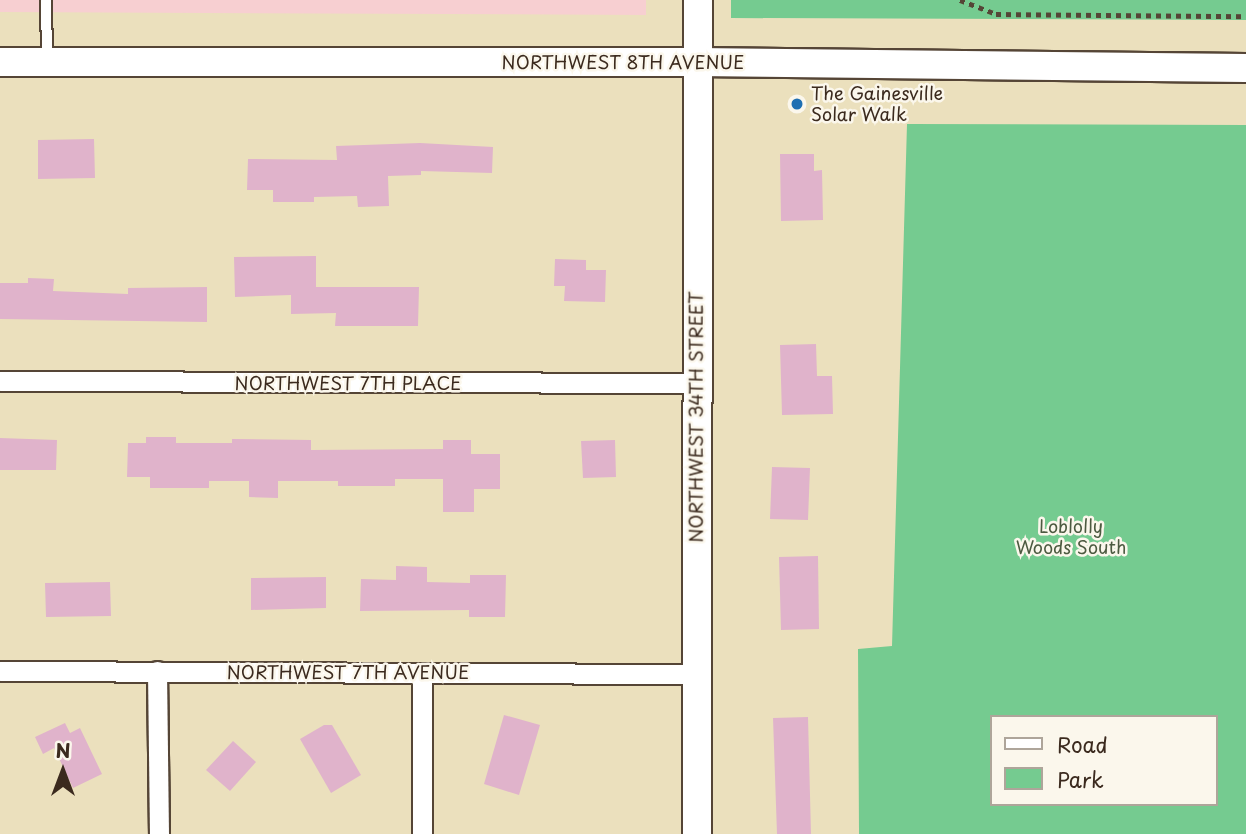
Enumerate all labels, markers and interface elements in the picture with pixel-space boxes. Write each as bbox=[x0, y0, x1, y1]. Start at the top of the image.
street label: NORTHWEST 8TH AVENUE bbox=[502, 51, 744, 73]
place label: The Gainesville Solar Walk bbox=[811, 83, 941, 126]
marker: The Gainesville Solar Walk bbox=[789, 96, 805, 112]
street label: NORTHWEST 34TH STREET bbox=[685, 292, 707, 542]
street label: NORTHWEST 7TH PLACE bbox=[235, 372, 461, 394]
park label: Loblolly Woods South bbox=[1015, 516, 1127, 558]
street label: NORTHWEST 7TH AVENUE bbox=[227, 661, 469, 683]
legend bbox=[990, 715, 1218, 806]
text: Road bbox=[1057, 728, 1108, 760]
north arrow bbox=[28, 736, 98, 806]
text: N bbox=[55, 736, 71, 764]
text: Park bbox=[1057, 763, 1104, 795]

